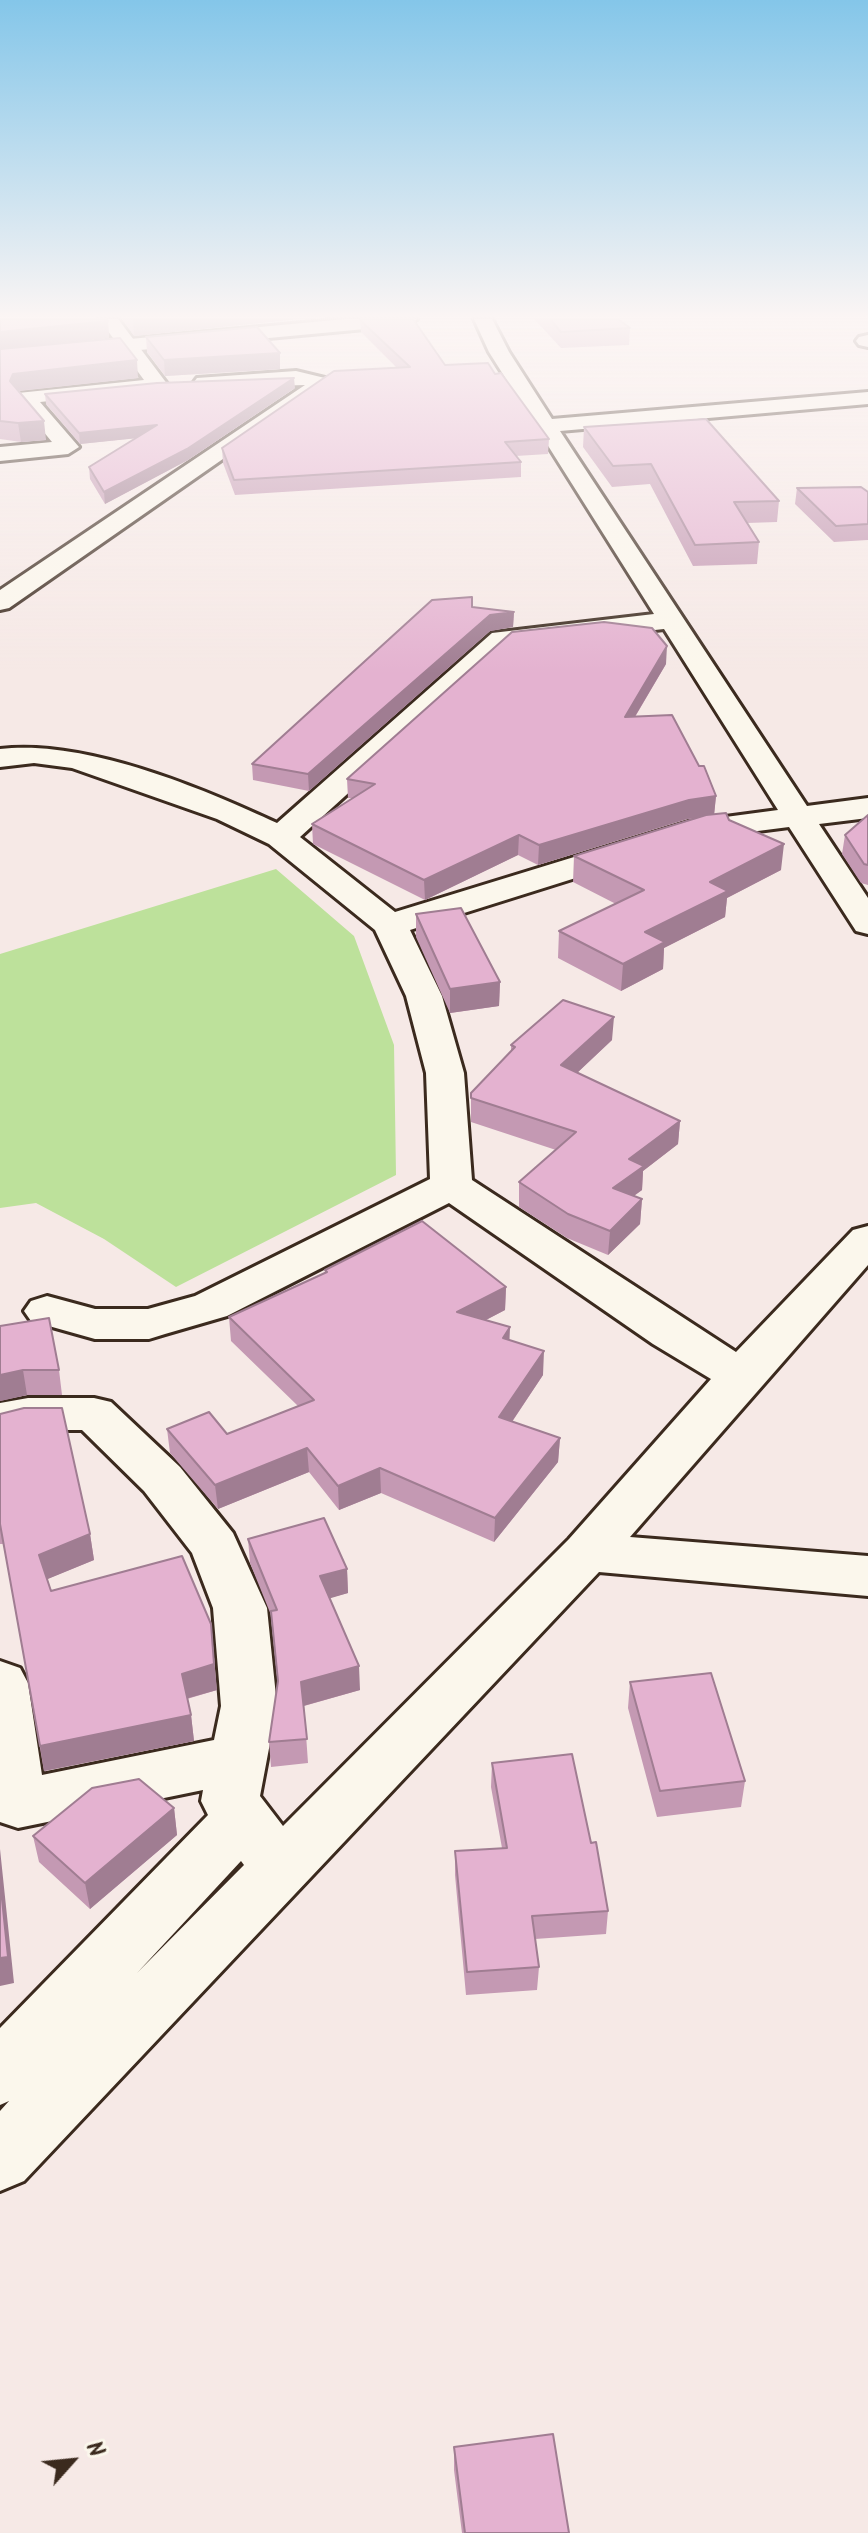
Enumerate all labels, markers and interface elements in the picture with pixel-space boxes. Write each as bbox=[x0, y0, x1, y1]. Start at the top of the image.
north arrow bbox=[32, 2421, 112, 2501]
text: N bbox=[75, 2436, 113, 2464]

